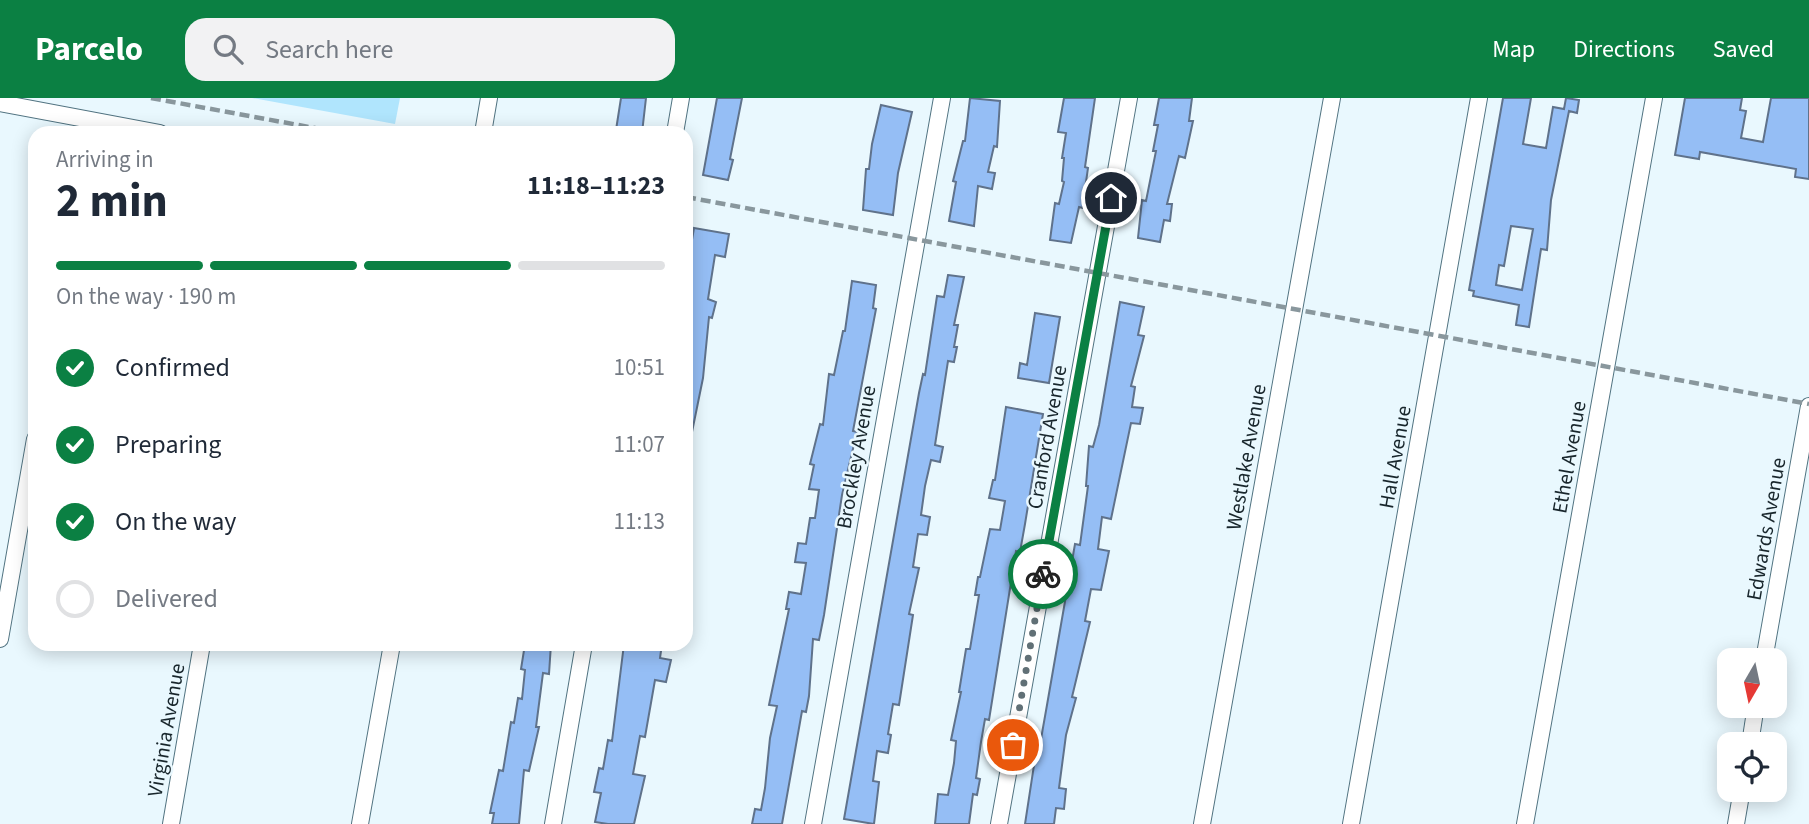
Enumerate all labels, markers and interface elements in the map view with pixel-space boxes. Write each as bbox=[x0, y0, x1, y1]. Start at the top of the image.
search box bbox=[185, 18, 675, 81]
text: Parcelo bbox=[35, 26, 143, 73]
icon: search bbox=[209, 30, 247, 68]
text: Search here bbox=[265, 31, 393, 68]
text: Map bbox=[1492, 32, 1535, 67]
text: Directions bbox=[1573, 32, 1675, 67]
text: Saved bbox=[1713, 32, 1774, 67]
text: Arriving in bbox=[56, 143, 154, 176]
text: 11:18–11:23 bbox=[527, 167, 665, 204]
pin bbox=[1081, 168, 1141, 228]
text: 2 min bbox=[56, 169, 168, 234]
icon: home bbox=[1092, 179, 1130, 217]
text: On the way · 190 m bbox=[56, 280, 236, 313]
icon: check bbox=[56, 349, 94, 387]
text: Confirmed bbox=[115, 349, 230, 386]
text: 10:51 bbox=[614, 351, 665, 384]
street label: Cranford Avenue bbox=[1020, 363, 1074, 511]
street label: Westlake Avenue bbox=[1218, 382, 1274, 532]
street label: Brockley Avenue bbox=[829, 383, 883, 531]
street label: Ethel Avenue bbox=[1544, 398, 1594, 516]
street label: Hall Avenue bbox=[1371, 403, 1419, 511]
icon: check bbox=[56, 426, 94, 464]
text: Preparing bbox=[115, 426, 221, 463]
text: 11:07 bbox=[614, 428, 665, 461]
street label: Edwards Avenue bbox=[1739, 455, 1793, 603]
icon: check bbox=[56, 503, 94, 541]
text: On the way bbox=[115, 503, 236, 540]
text: 11:13 bbox=[614, 505, 665, 538]
courier bbox=[1008, 539, 1078, 609]
icon: bike bbox=[1024, 555, 1062, 593]
text: Delivered bbox=[115, 580, 218, 617]
north arrow bbox=[1717, 648, 1787, 718]
map controls bbox=[1717, 648, 1787, 802]
street label: Virginia Avenue bbox=[140, 661, 192, 799]
pin bbox=[983, 715, 1043, 775]
icon: bag bbox=[994, 726, 1032, 764]
button: locate bbox=[1717, 732, 1787, 802]

